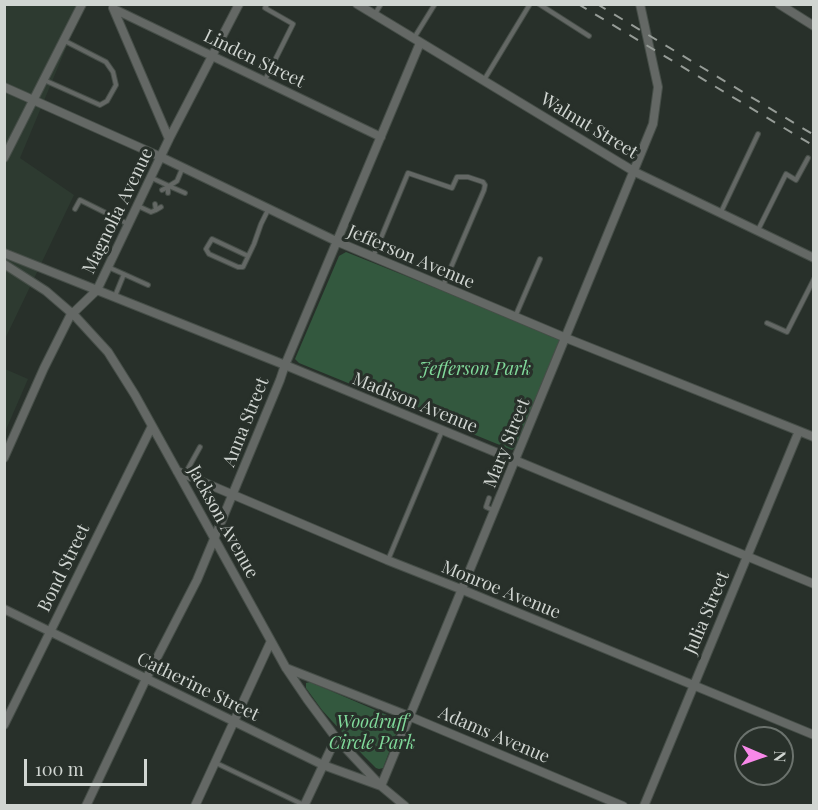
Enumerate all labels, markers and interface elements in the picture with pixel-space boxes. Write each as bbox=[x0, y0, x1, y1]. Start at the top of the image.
street label: Linden Street bbox=[200, 25, 308, 93]
street label: Walnut Street bbox=[536, 88, 642, 164]
street label: Magnolia Avenue bbox=[78, 144, 158, 278]
street label: Jefferson Avenue bbox=[344, 221, 478, 293]
park label: Jefferson Park bbox=[419, 358, 531, 380]
street label: Madison Avenue bbox=[349, 368, 481, 438]
street label: Anna Street bbox=[218, 374, 274, 470]
street label: Mary Street bbox=[479, 395, 535, 491]
street label: Jackson Avenue bbox=[183, 462, 263, 582]
street label: Bond Street bbox=[33, 521, 95, 615]
street label: Monroe Avenue bbox=[438, 556, 564, 624]
street label: Julia Street bbox=[680, 568, 734, 658]
street label: Catherine Street bbox=[133, 648, 263, 726]
street label: Adams Avenue bbox=[435, 702, 553, 768]
park label: Woodruff Circle Park bbox=[329, 711, 415, 754]
north arrow bbox=[734, 726, 794, 786]
scale bar bbox=[27, 747, 150, 785]
text: N bbox=[770, 750, 791, 763]
text: 100 m bbox=[35, 757, 84, 781]

